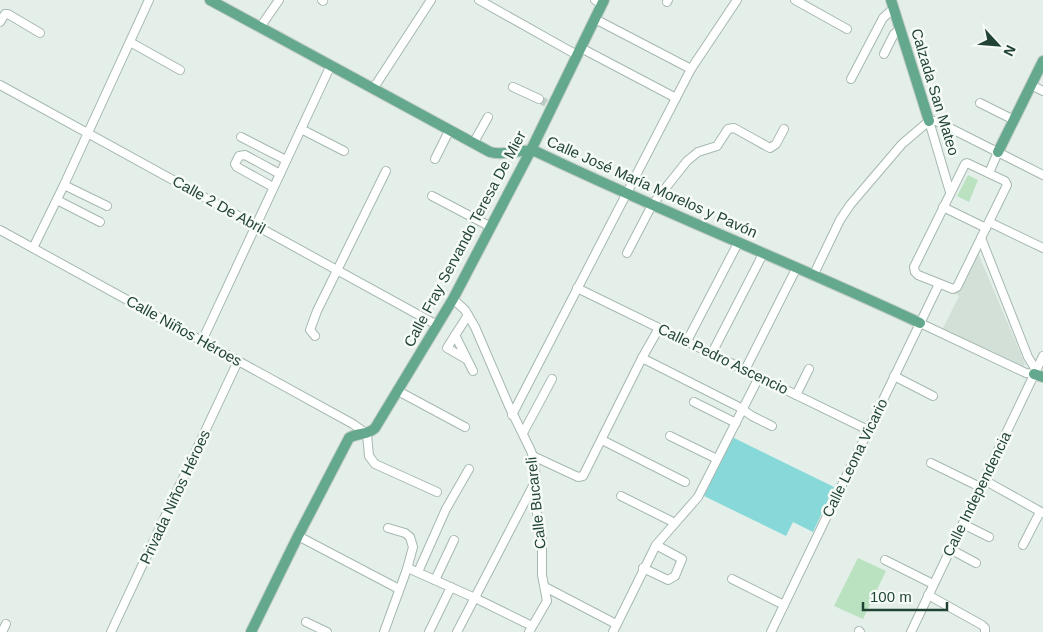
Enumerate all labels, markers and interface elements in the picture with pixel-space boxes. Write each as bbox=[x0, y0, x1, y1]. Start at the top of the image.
north arrow bbox=[973, 20, 1023, 70]
street label: Calzada San Mateo bbox=[908, 26, 963, 157]
text: N bbox=[1000, 43, 1019, 59]
street label: Calle Fray Servando Teresa De Mier bbox=[400, 128, 529, 350]
street label: Calle José María Morelos y Pavón bbox=[544, 132, 760, 241]
street label: Calle 2 De Abril bbox=[170, 172, 269, 237]
street label: Calle Niños Héroes bbox=[124, 292, 245, 369]
street label: Calle Pedro Ascencio bbox=[655, 320, 791, 397]
street label: Calle Leona Vicario bbox=[818, 396, 891, 520]
street label: Privada Niños Héroes bbox=[136, 427, 213, 566]
street label: Calle Independencia bbox=[939, 428, 1014, 559]
street label: Calle Bucareli bbox=[522, 456, 549, 550]
scale bar bbox=[863, 580, 947, 612]
text: 100 m bbox=[870, 588, 912, 605]

